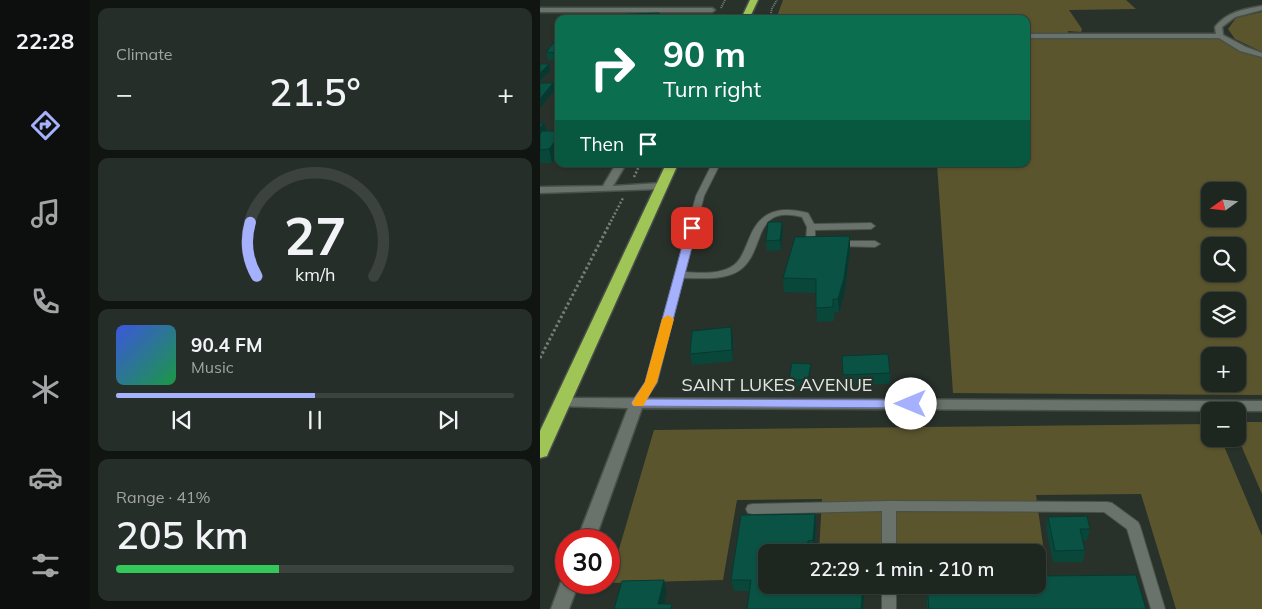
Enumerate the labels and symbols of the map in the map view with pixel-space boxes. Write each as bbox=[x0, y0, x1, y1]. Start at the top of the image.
north arrow bbox=[1201, 182, 1246, 228]
pin bbox=[671, 207, 713, 249]
street label: SAINT LUKES AVENUE bbox=[682, 373, 872, 396]
position arrow bbox=[884, 377, 936, 429]
speed limit sign: 30 bbox=[555, 529, 620, 594]

